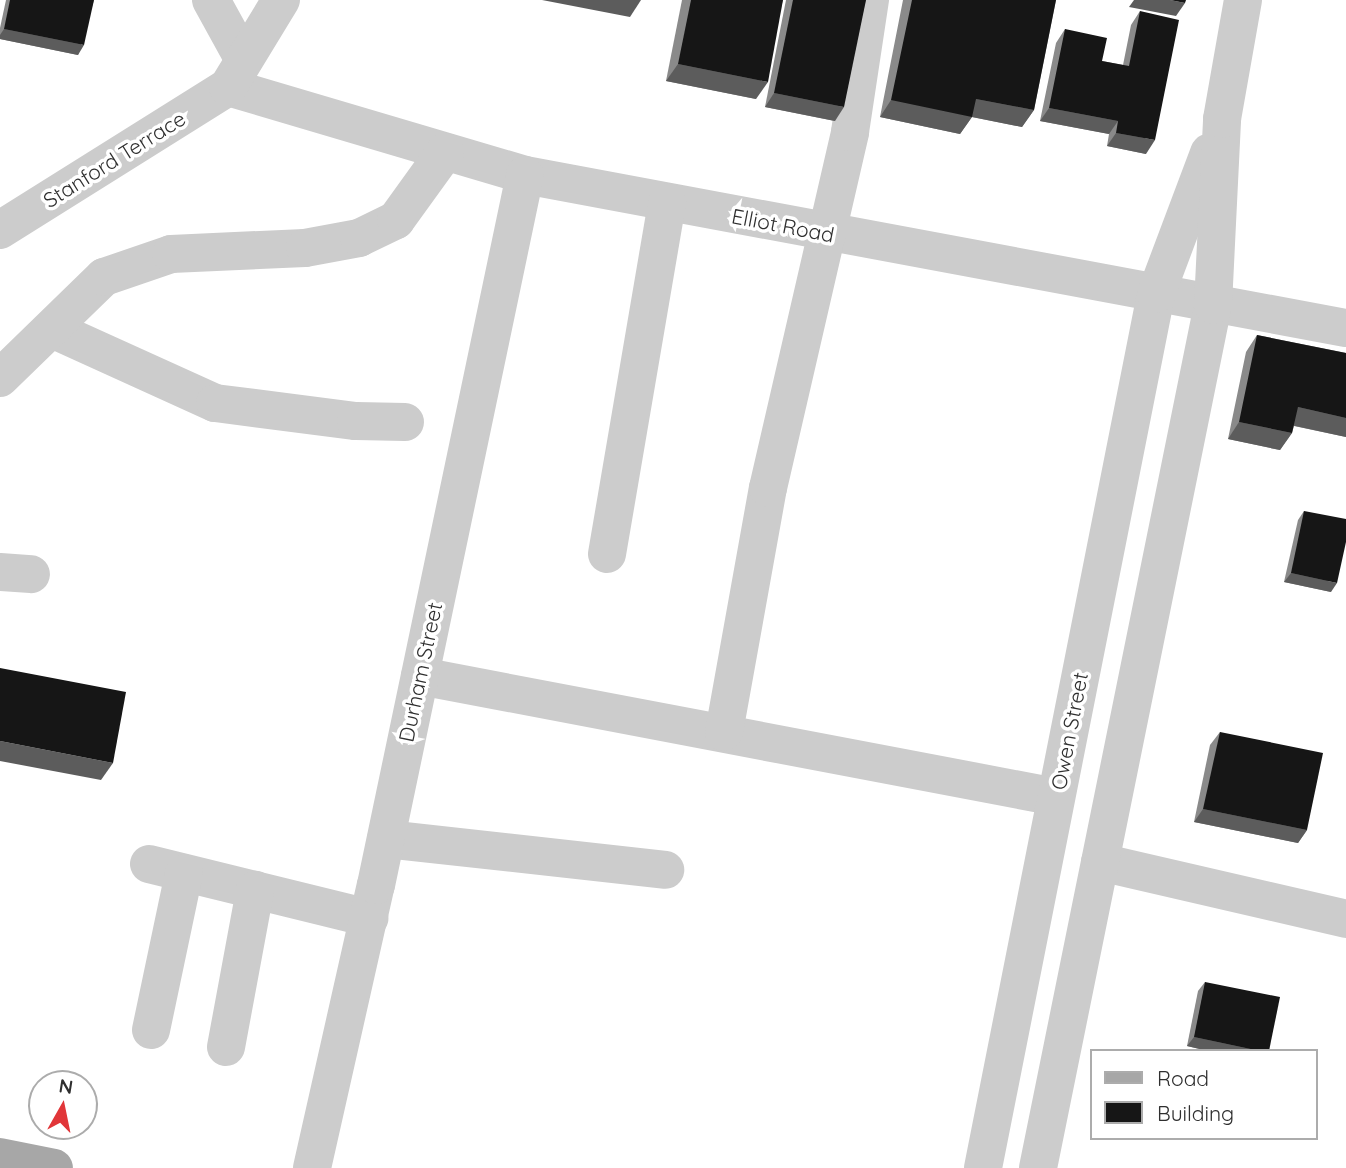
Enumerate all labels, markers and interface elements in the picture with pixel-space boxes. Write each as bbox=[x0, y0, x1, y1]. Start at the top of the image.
street label: Stanford Terrace bbox=[38, 105, 190, 213]
street label: Elliot Road bbox=[730, 203, 836, 247]
street label: Durham Street bbox=[393, 600, 447, 744]
street label: Owen Street bbox=[1045, 670, 1093, 792]
legend bbox=[1090, 1049, 1318, 1140]
text: Road bbox=[1157, 1065, 1209, 1091]
north arrow bbox=[28, 1070, 98, 1140]
text: N bbox=[57, 1073, 75, 1099]
text: Building bbox=[1157, 1100, 1234, 1126]

